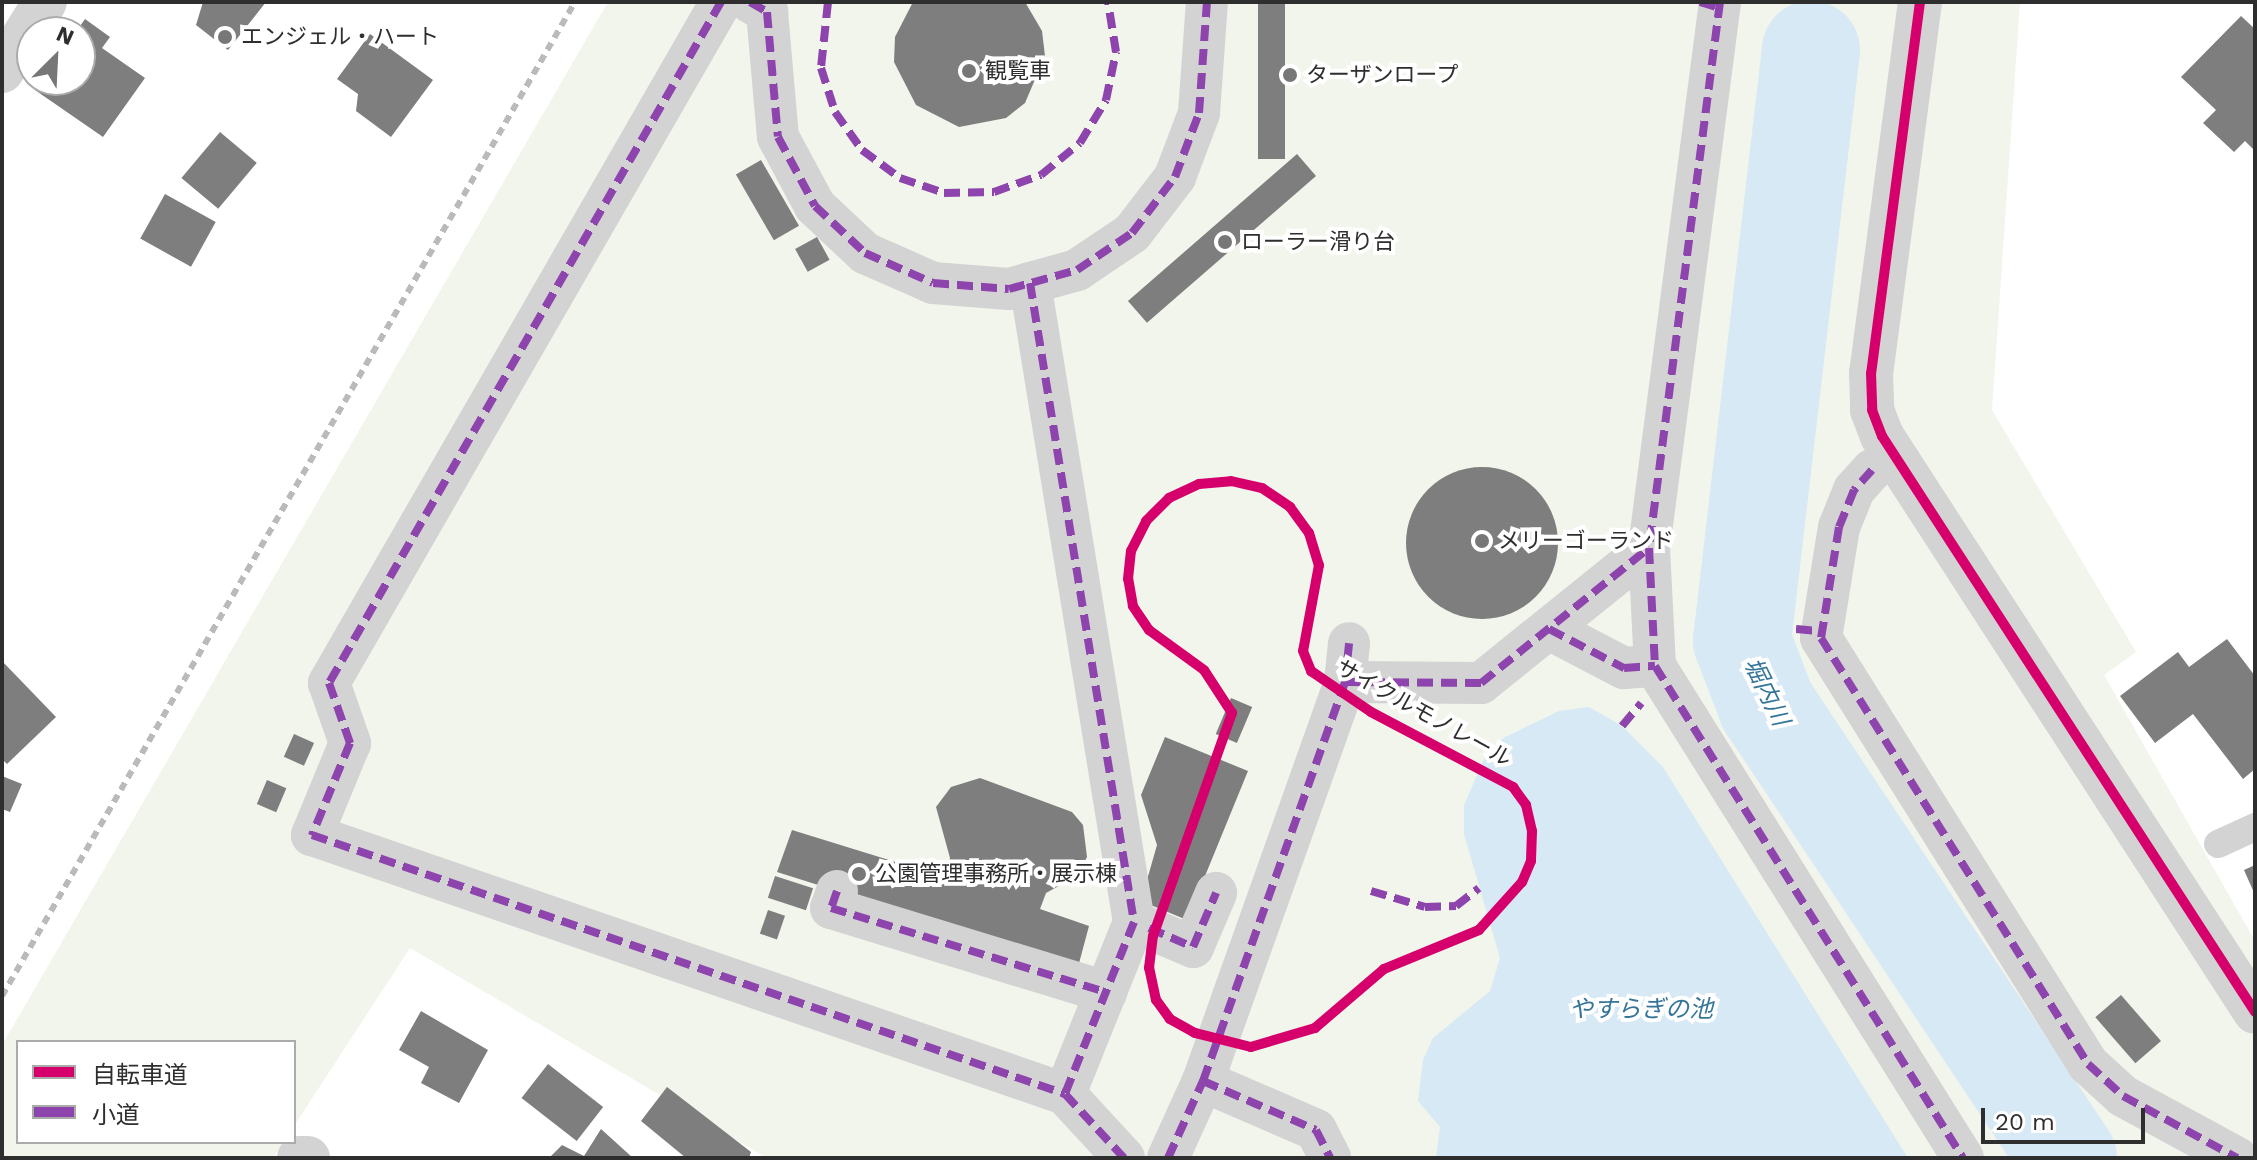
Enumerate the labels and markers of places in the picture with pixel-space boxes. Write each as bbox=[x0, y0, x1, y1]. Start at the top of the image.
place label: エンジェル・ハート bbox=[241, 24, 439, 50]
marker: エンジェル・ハート bbox=[216, 28, 234, 46]
place label: 観覧車 bbox=[985, 58, 1051, 84]
marker: 観覧車 bbox=[960, 62, 978, 80]
place label: ターザンロープ bbox=[1306, 62, 1460, 88]
marker: ターザンロープ bbox=[1281, 66, 1299, 84]
place label: ローラー滑り台 bbox=[1241, 229, 1395, 255]
marker: ローラー滑り台 bbox=[1216, 233, 1234, 251]
place label: メリーゴーランド bbox=[1498, 528, 1674, 554]
marker: メリーゴーランド bbox=[1473, 532, 1491, 550]
place label: 公園管理事務所・展示棟 bbox=[875, 861, 1117, 887]
marker: 公園管理事務所・展示棟 bbox=[850, 865, 868, 883]

